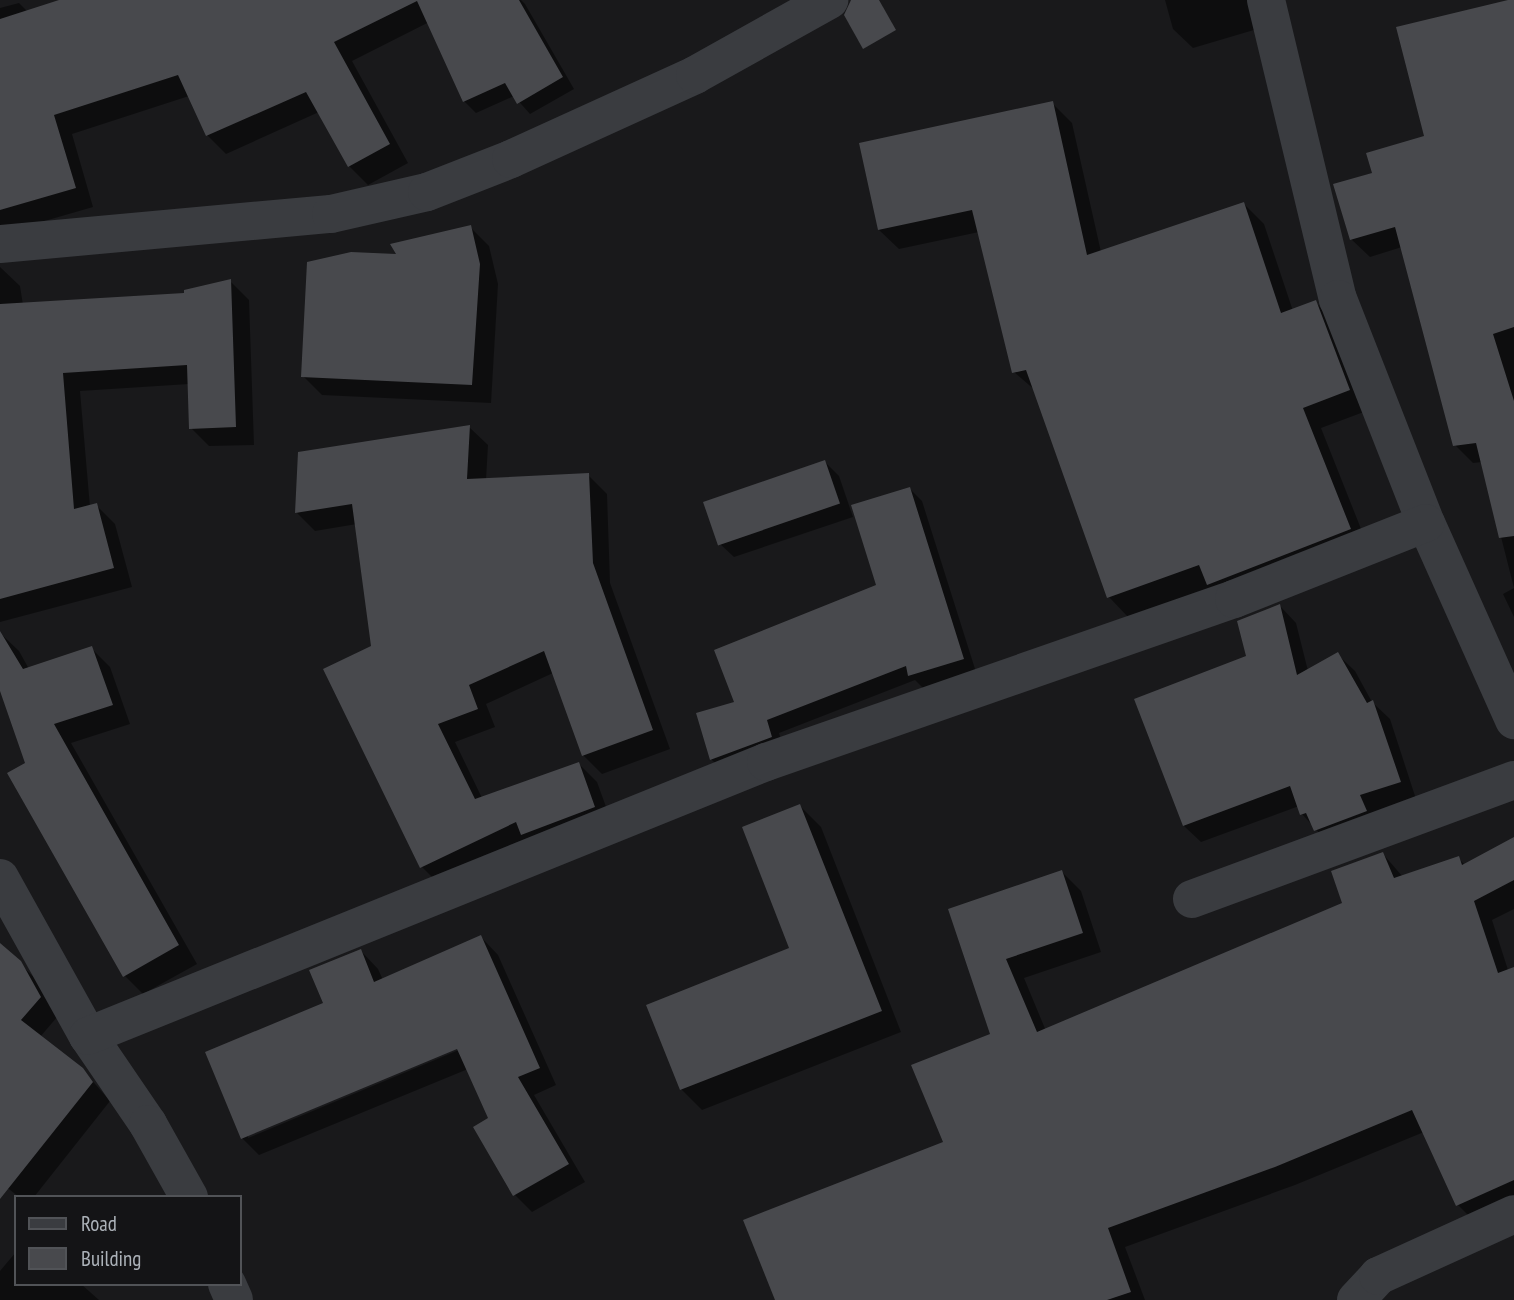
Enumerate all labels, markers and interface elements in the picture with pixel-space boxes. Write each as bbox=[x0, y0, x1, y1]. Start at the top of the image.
legend bbox=[14, 1195, 242, 1286]
text: Road bbox=[81, 1210, 117, 1237]
text: Building bbox=[81, 1245, 141, 1272]

